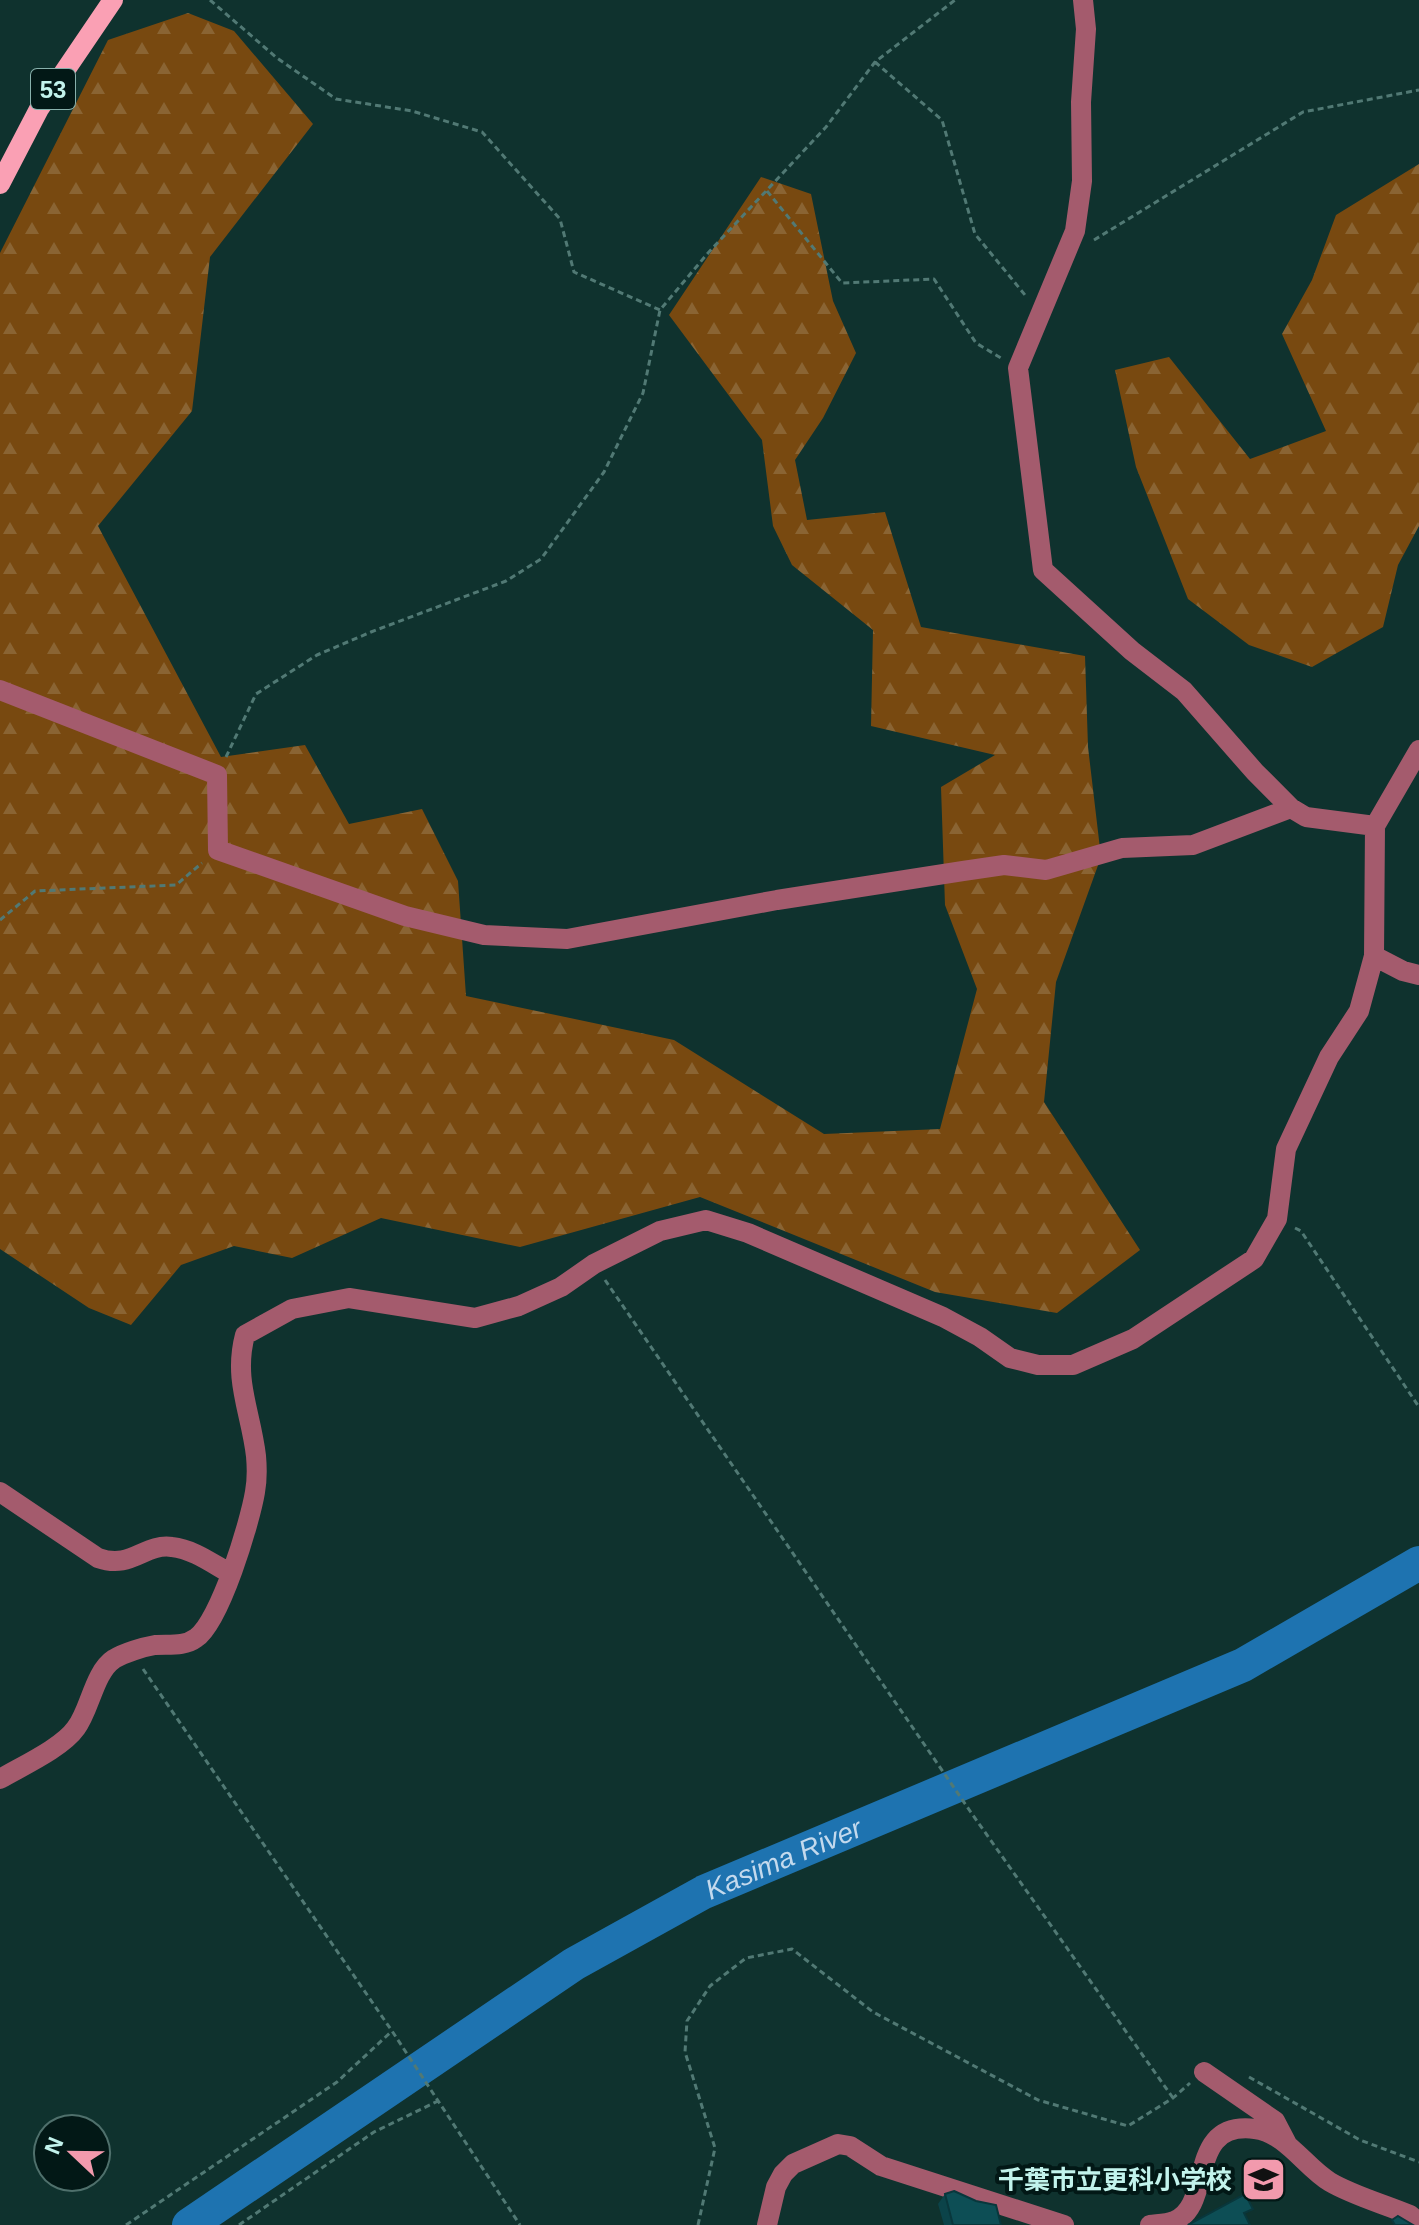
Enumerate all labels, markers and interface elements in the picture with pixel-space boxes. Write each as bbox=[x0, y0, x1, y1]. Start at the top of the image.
road number: 53 bbox=[31, 69, 75, 109]
water label: Kasima River bbox=[701, 1811, 868, 1905]
north arrow bbox=[32, 2113, 112, 2193]
text: N bbox=[39, 2134, 68, 2158]
school or university icon: 千葉市立更科小学校 bbox=[1239, 2156, 1287, 2204]
place label: 千葉市立更科小学校 bbox=[998, 2165, 1232, 2195]

